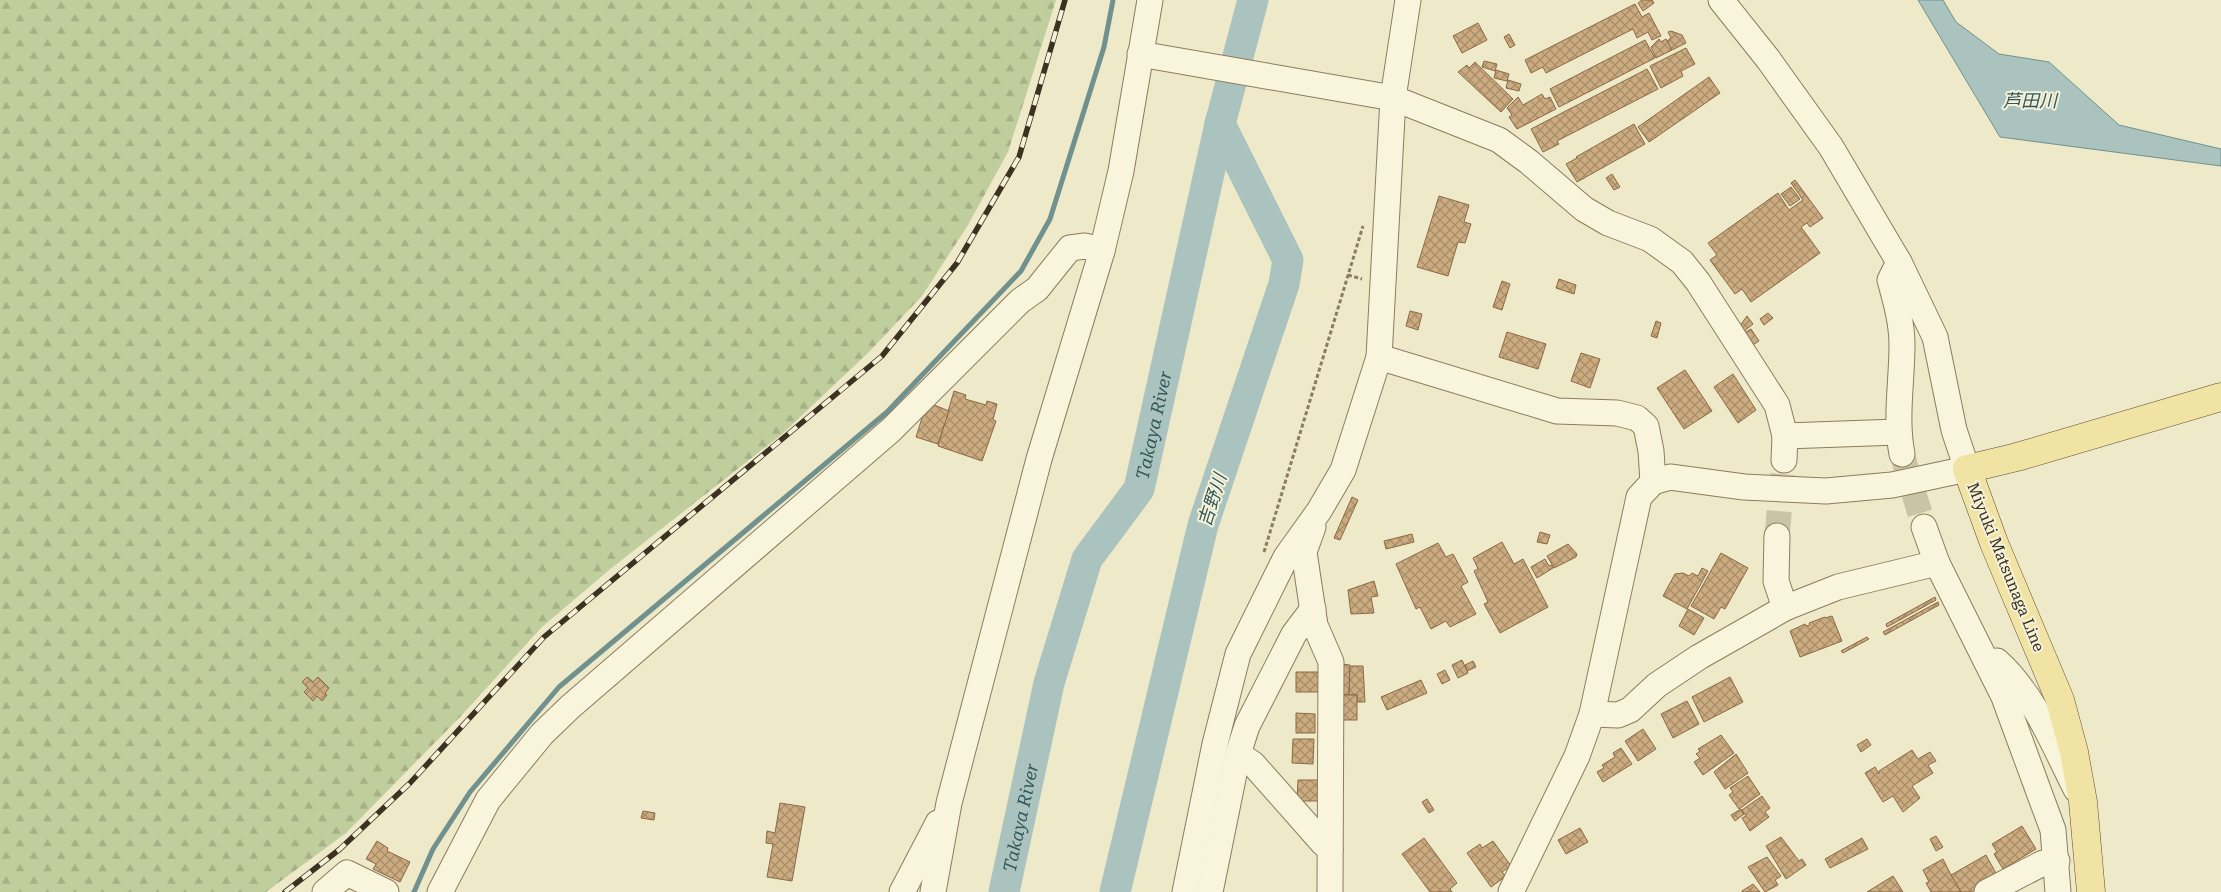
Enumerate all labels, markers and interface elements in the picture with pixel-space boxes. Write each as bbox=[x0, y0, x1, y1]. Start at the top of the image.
water label: 芦田川 bbox=[2003, 90, 2059, 111]
water label: Takaya River bbox=[1131, 368, 1175, 482]
water label: 吉野川 bbox=[1194, 469, 1231, 529]
street label: Miyuki Matsunaga Line bbox=[1963, 480, 2049, 655]
water label: Takaya River bbox=[998, 761, 1042, 874]

